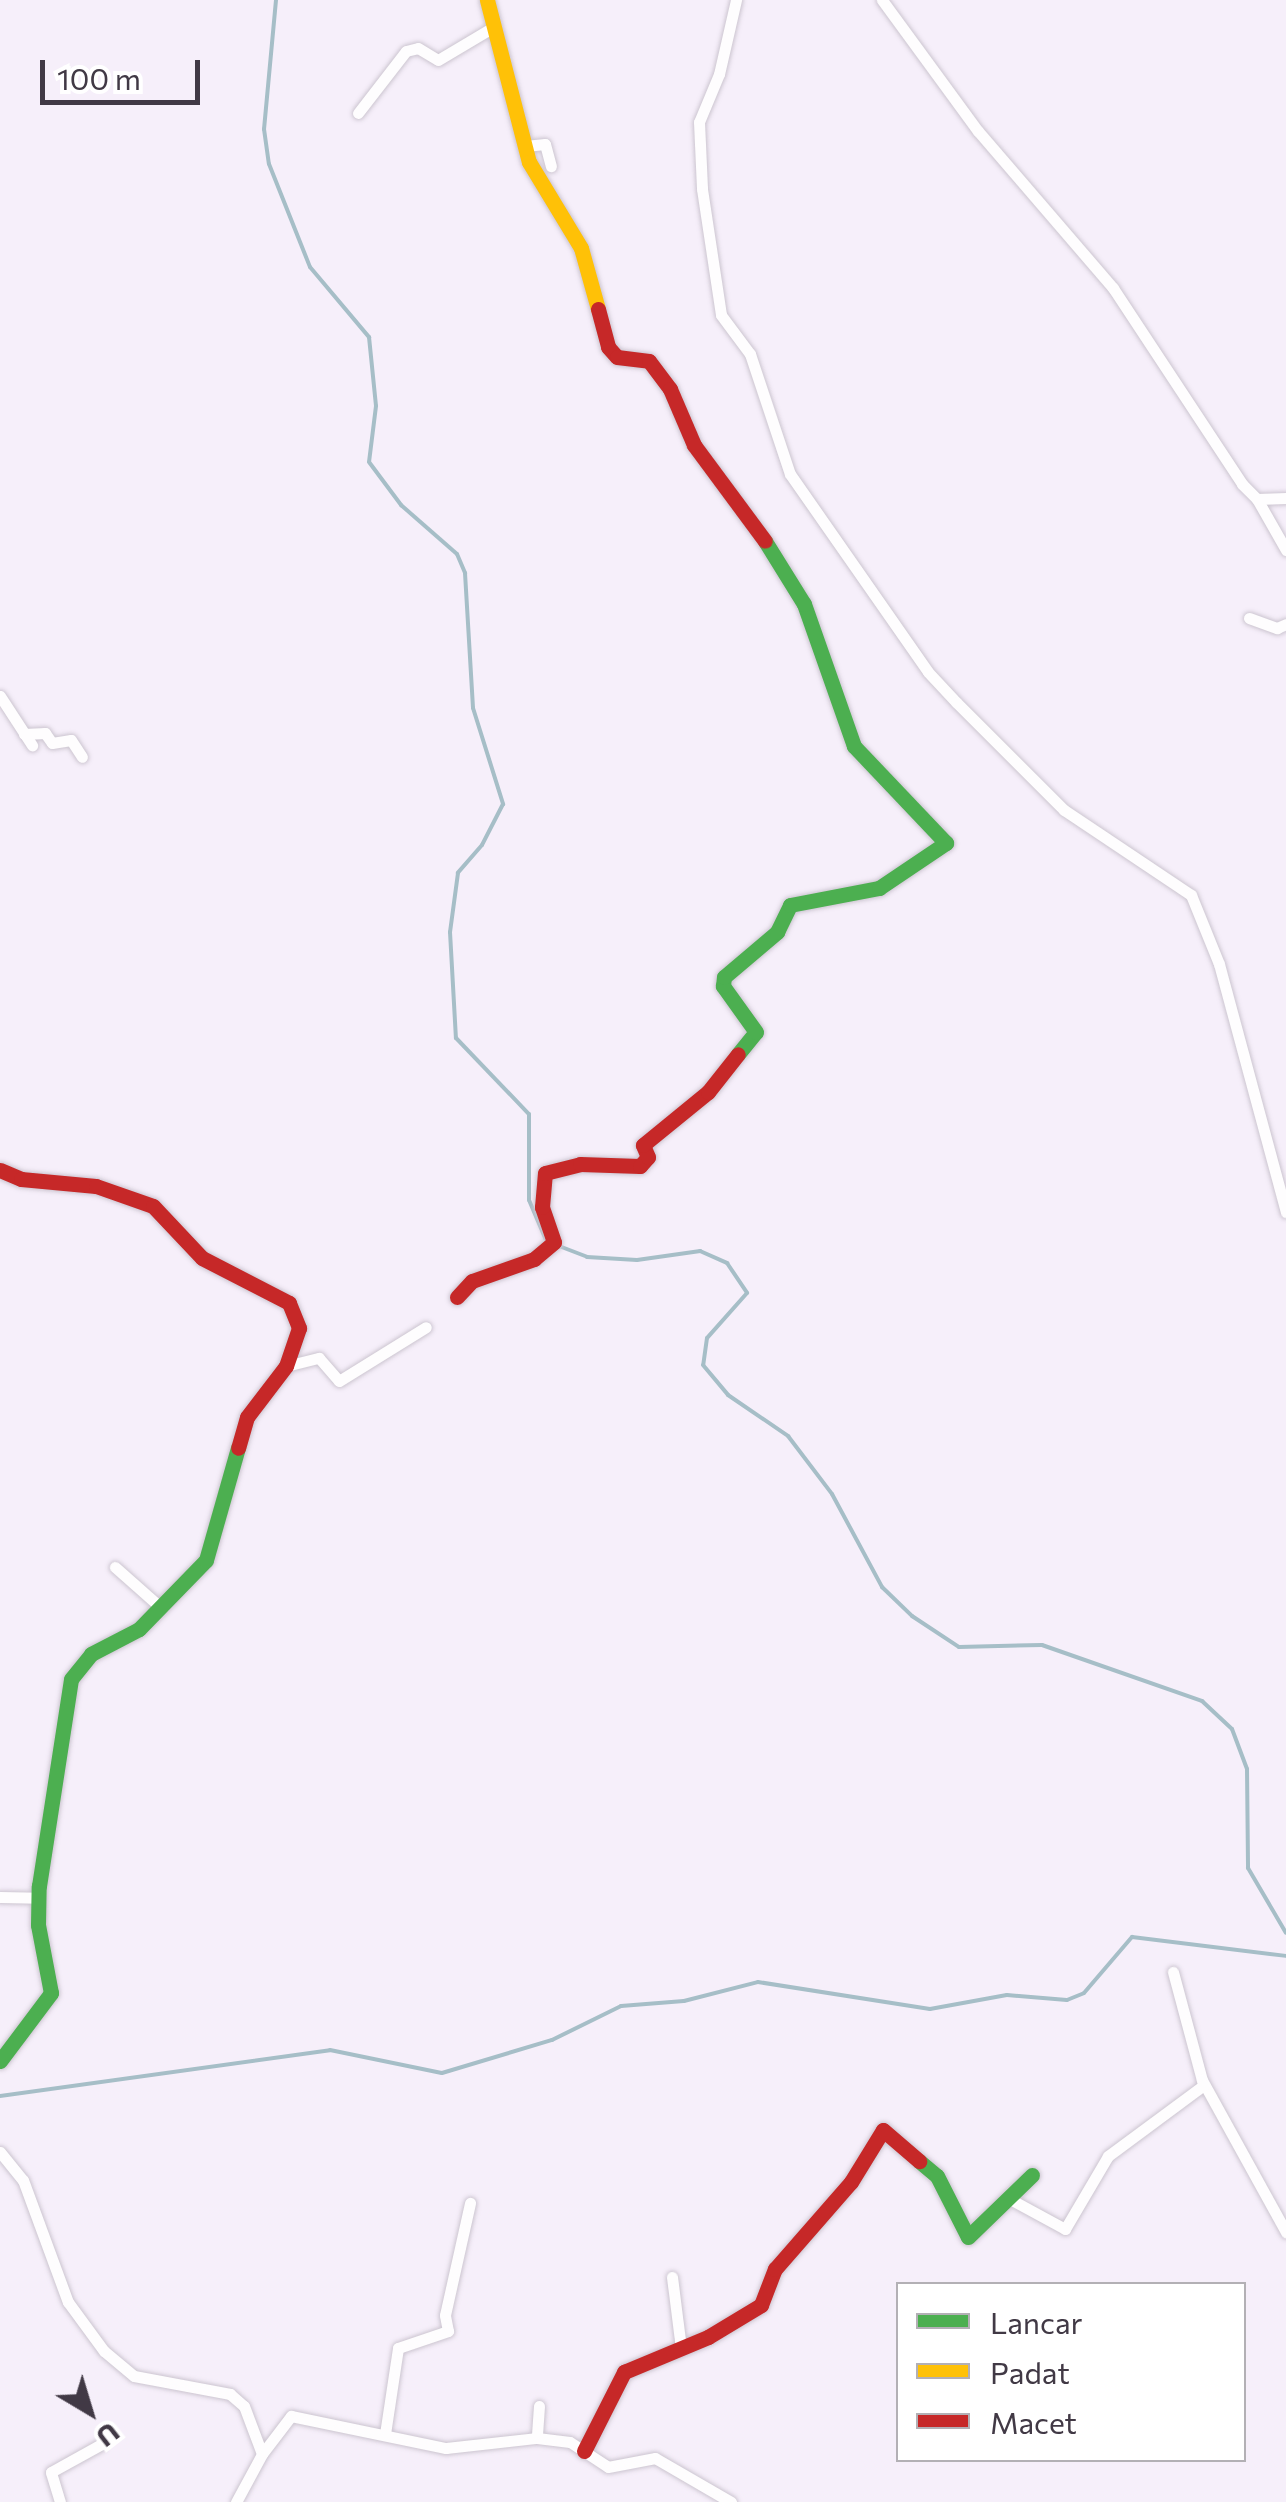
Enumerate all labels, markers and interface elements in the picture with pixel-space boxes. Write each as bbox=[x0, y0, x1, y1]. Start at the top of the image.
scale bar bbox=[45, 40, 205, 102]
text: 100 m bbox=[57, 59, 141, 96]
legend bbox=[896, 2282, 1246, 2462]
text: Lancar bbox=[990, 2303, 1083, 2340]
text: Padat bbox=[990, 2353, 1070, 2390]
north arrow bbox=[40, 2362, 140, 2462]
text: Macet bbox=[990, 2403, 1077, 2440]
text: U bbox=[90, 2416, 127, 2455]

